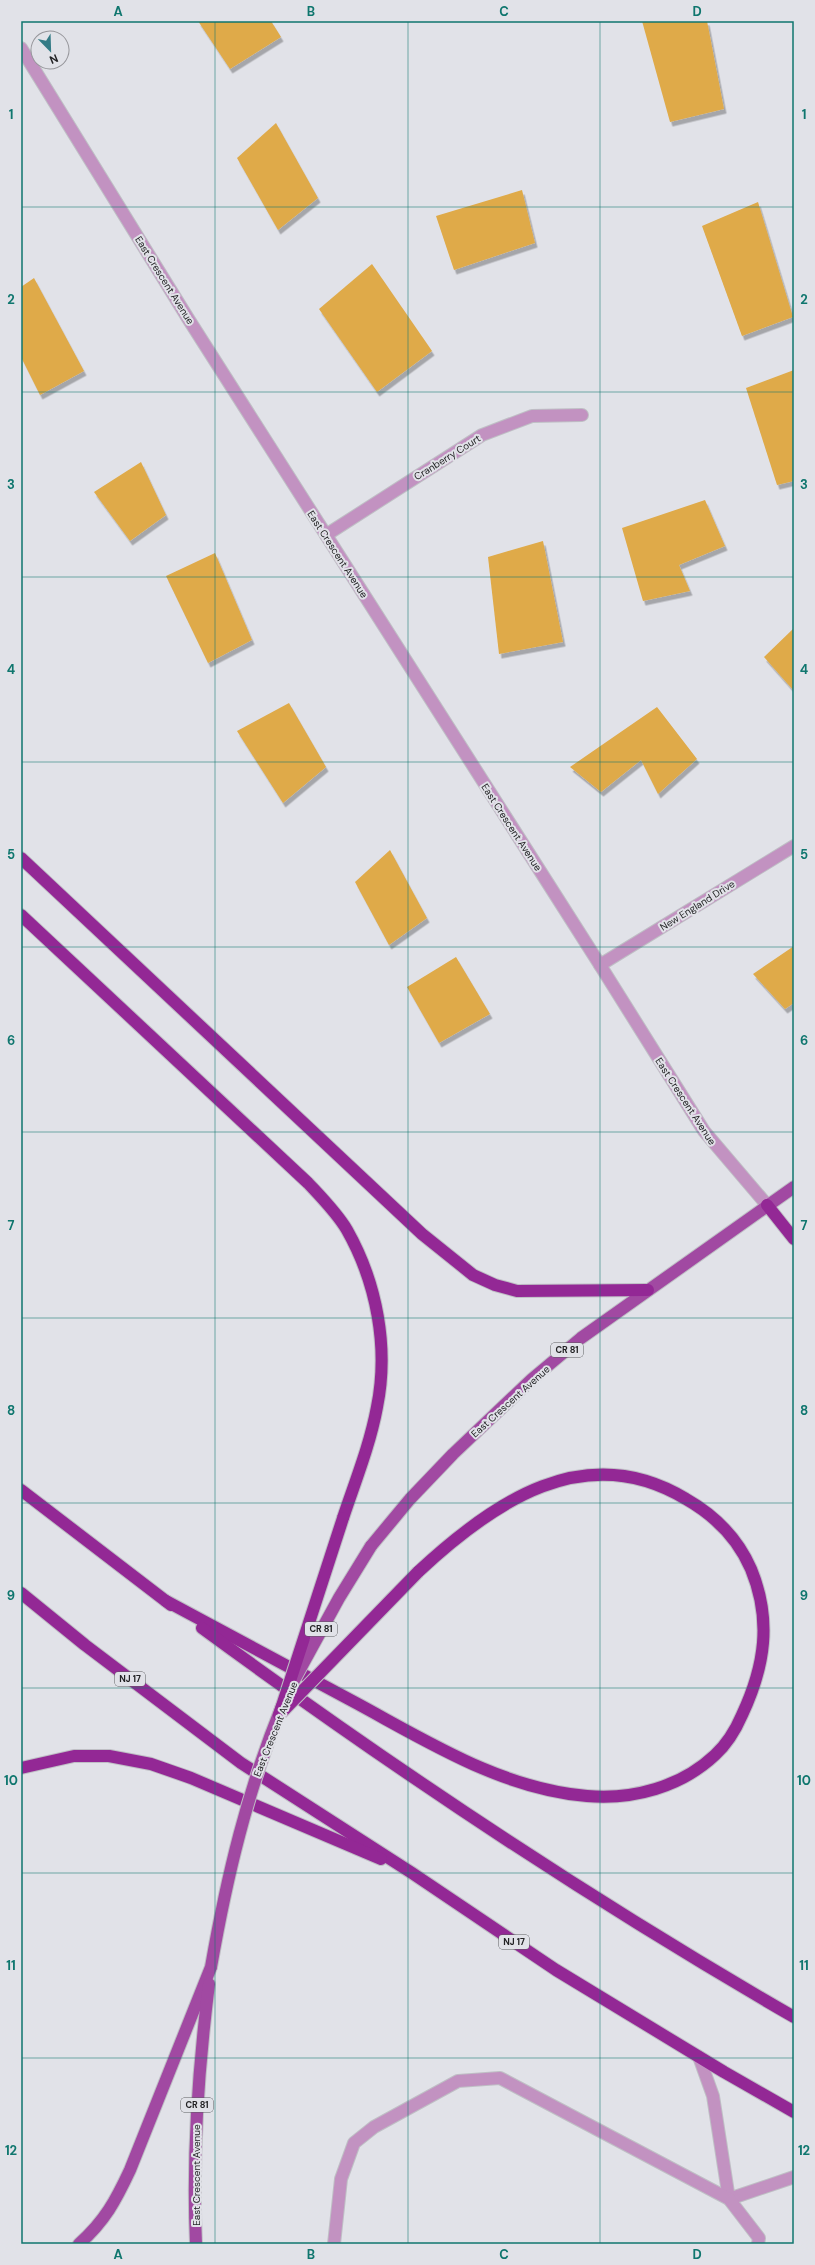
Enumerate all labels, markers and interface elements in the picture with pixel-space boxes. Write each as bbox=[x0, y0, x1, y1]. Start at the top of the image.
text: A bbox=[113, 3, 123, 20]
text: B bbox=[307, 3, 315, 20]
text: C bbox=[499, 3, 509, 20]
text: D bbox=[692, 3, 702, 20]
north arrow bbox=[30, 30, 70, 70]
text: N bbox=[47, 51, 60, 67]
text: 1 bbox=[9, 106, 13, 123]
text: 1 bbox=[802, 106, 806, 123]
street label: East Crescent Avenue bbox=[132, 234, 197, 327]
text: 2 bbox=[7, 291, 15, 308]
text: 2 bbox=[800, 291, 808, 308]
street label: Cranberry Court bbox=[412, 432, 483, 483]
text: 3 bbox=[7, 476, 15, 493]
text: 3 bbox=[800, 476, 808, 493]
street label: East Crescent Avenue bbox=[304, 508, 371, 601]
text: 4 bbox=[7, 661, 15, 678]
text: 4 bbox=[800, 661, 808, 678]
street label: East Crescent Avenue bbox=[478, 781, 545, 874]
text: 5 bbox=[7, 846, 15, 863]
text: 5 bbox=[800, 846, 808, 863]
street label: New England Drive bbox=[657, 877, 737, 934]
text: 6 bbox=[7, 1032, 15, 1049]
text: 6 bbox=[800, 1032, 808, 1049]
street label: East Crescent Avenue bbox=[652, 1055, 719, 1148]
text: 7 bbox=[8, 1217, 15, 1234]
text: 7 bbox=[801, 1217, 808, 1234]
road number: CR 81 bbox=[551, 1343, 583, 1357]
street label: East Crescent Avenue bbox=[468, 1362, 553, 1440]
text: 8 bbox=[7, 1402, 15, 1419]
text: 8 bbox=[800, 1402, 808, 1419]
text: 9 bbox=[7, 1587, 15, 1604]
text: 9 bbox=[800, 1587, 808, 1604]
road number: CR 81 bbox=[305, 1622, 337, 1636]
road number: NJ 17 bbox=[115, 1672, 145, 1686]
street label: East Crescent Avenue bbox=[250, 1679, 301, 1779]
text: 10 bbox=[4, 1772, 18, 1789]
text: 10 bbox=[797, 1772, 811, 1789]
road number: NJ 17 bbox=[499, 1935, 529, 1949]
text: 11 bbox=[6, 1957, 16, 1974]
text: 11 bbox=[799, 1957, 809, 1974]
road number: CR 81 bbox=[181, 2098, 213, 2112]
street label: East Crescent Avenue bbox=[190, 2124, 203, 2226]
text: 12 bbox=[5, 2142, 17, 2159]
text: 12 bbox=[798, 2142, 810, 2159]
text: A bbox=[113, 2246, 123, 2263]
text: B bbox=[307, 2246, 315, 2263]
text: C bbox=[499, 2246, 509, 2263]
text: D bbox=[692, 2246, 702, 2263]

